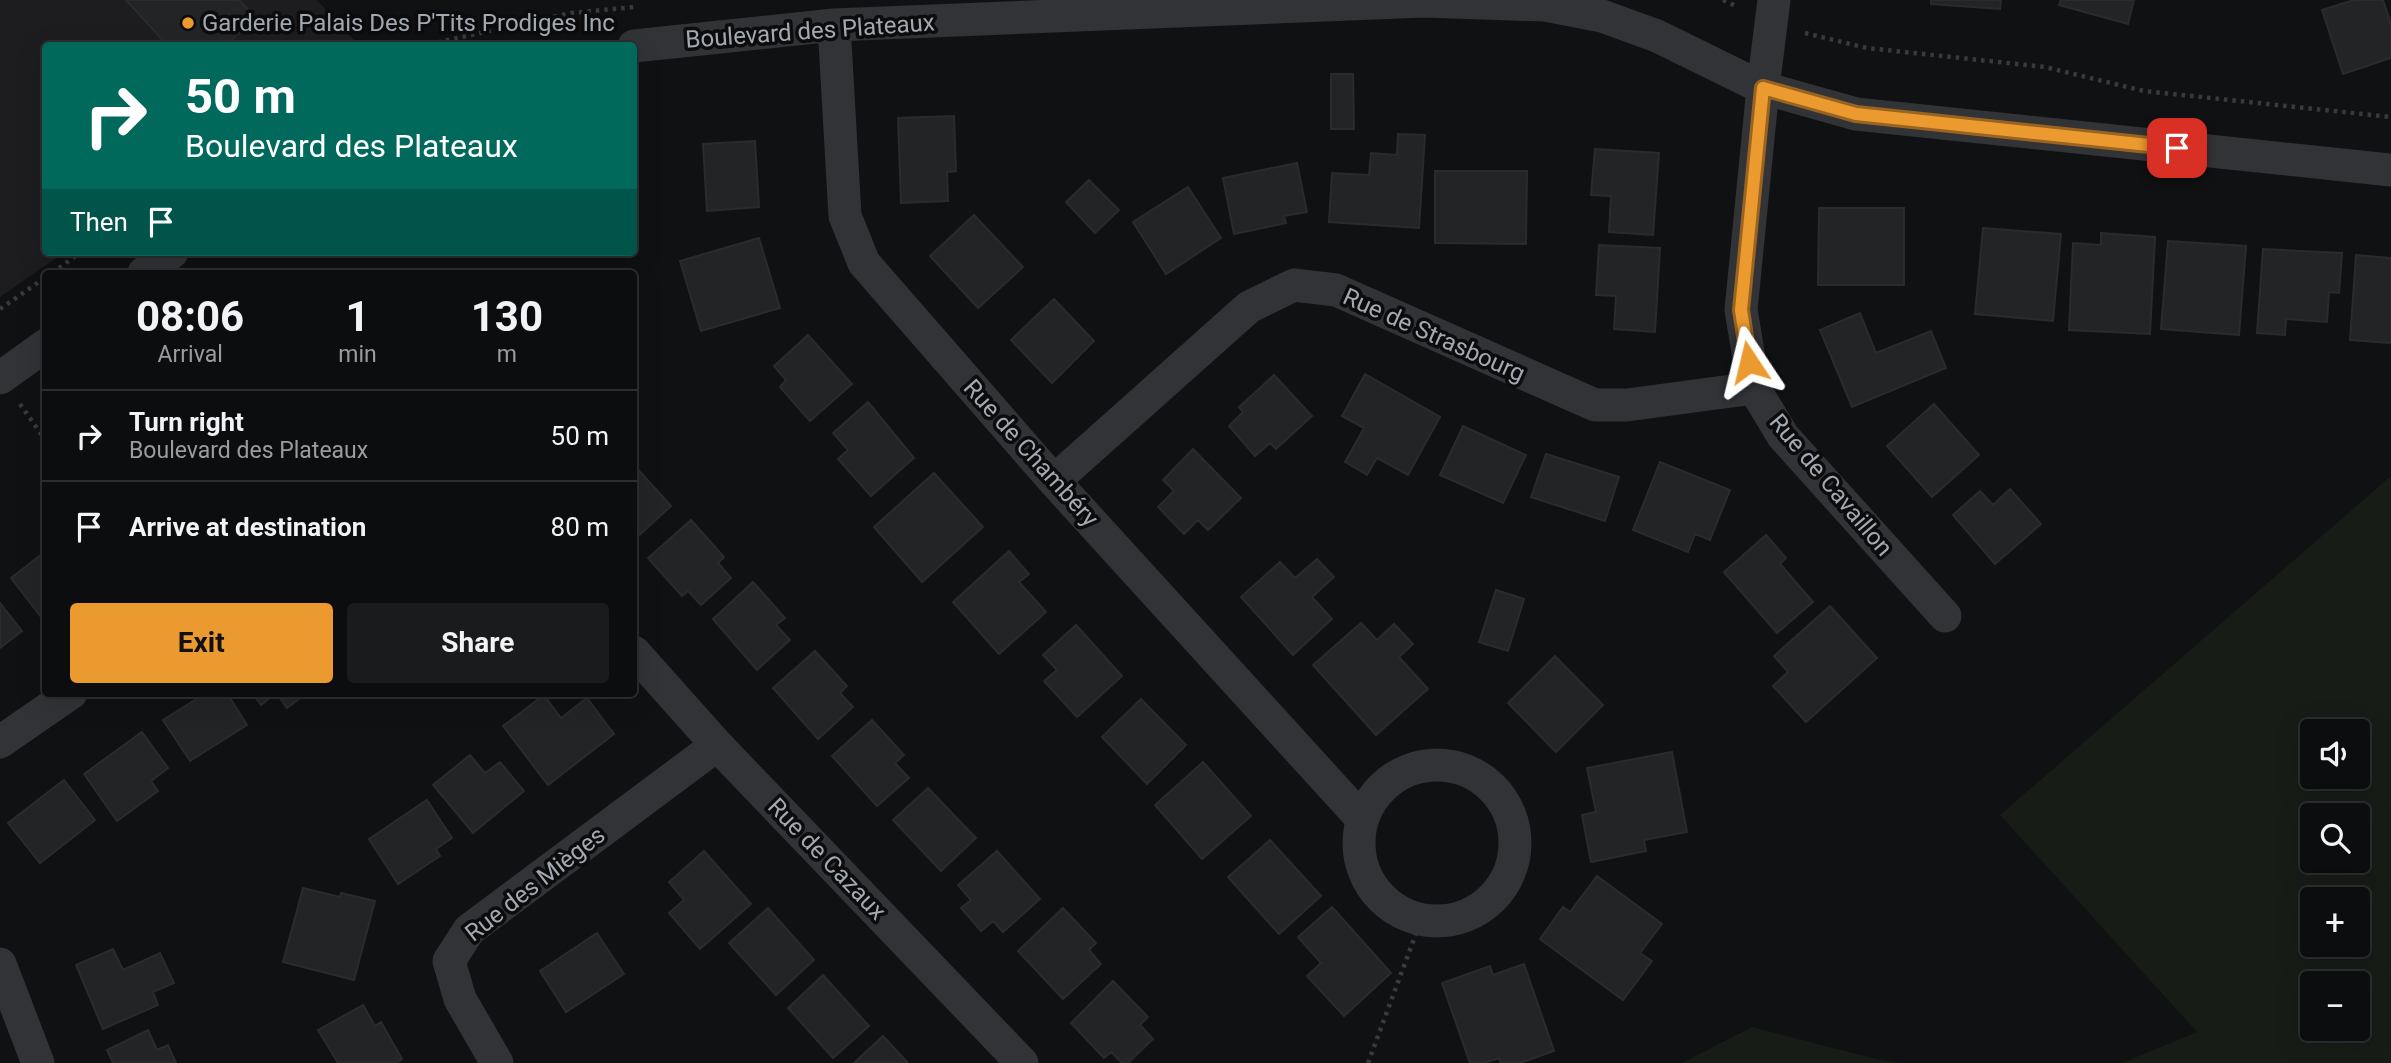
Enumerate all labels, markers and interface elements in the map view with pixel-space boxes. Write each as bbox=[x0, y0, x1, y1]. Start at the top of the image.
street label: Boulevard des Plateaux bbox=[685, 8, 936, 54]
place label: Garderie Palais Des P'Tits Prodiges Inc bbox=[202, 9, 615, 37]
marker: Garderie Palais Des P'Tits Prodiges Inc bbox=[180, 15, 196, 31]
text: 50 m bbox=[185, 68, 296, 125]
icon: right bbox=[70, 70, 161, 161]
pin bbox=[2147, 118, 2207, 178]
text: Boulevard des Plateaux bbox=[185, 127, 518, 165]
icon: arrive bbox=[2158, 129, 2196, 167]
icon: arrive bbox=[142, 203, 180, 241]
text: Then bbox=[70, 207, 128, 237]
street label: Rue de Strasbourg bbox=[1339, 282, 1529, 388]
text: 08:06 bbox=[136, 292, 244, 341]
text: 1 bbox=[345, 292, 370, 341]
text: 130 bbox=[471, 292, 543, 341]
position arrow bbox=[1712, 325, 1786, 399]
text: Arrival bbox=[157, 341, 223, 368]
text: min bbox=[338, 341, 377, 368]
text: m bbox=[497, 341, 517, 368]
street label: Rue de Chambéry bbox=[958, 374, 1105, 533]
text: Turn right bbox=[129, 407, 244, 437]
street label: Rue de Cavaillon bbox=[1764, 408, 1898, 562]
icon: right bbox=[70, 417, 108, 455]
text: 50 m bbox=[551, 421, 609, 451]
text: Boulevard des Plateaux bbox=[129, 437, 368, 464]
icon: arrive bbox=[70, 508, 108, 546]
text: Arrive at destination bbox=[129, 512, 366, 542]
text: 80 m bbox=[551, 512, 609, 542]
button: Exit bbox=[70, 603, 333, 683]
button: Share bbox=[347, 603, 609, 683]
map controls bbox=[2300, 719, 2370, 1041]
button: sound bbox=[2300, 719, 2370, 789]
street label: Rue de Cazaux bbox=[762, 793, 892, 926]
button: search bbox=[2300, 803, 2370, 873]
street label: Rue des Mièges bbox=[460, 821, 610, 947]
button: + bbox=[2300, 887, 2370, 957]
button: − bbox=[2300, 971, 2370, 1041]

